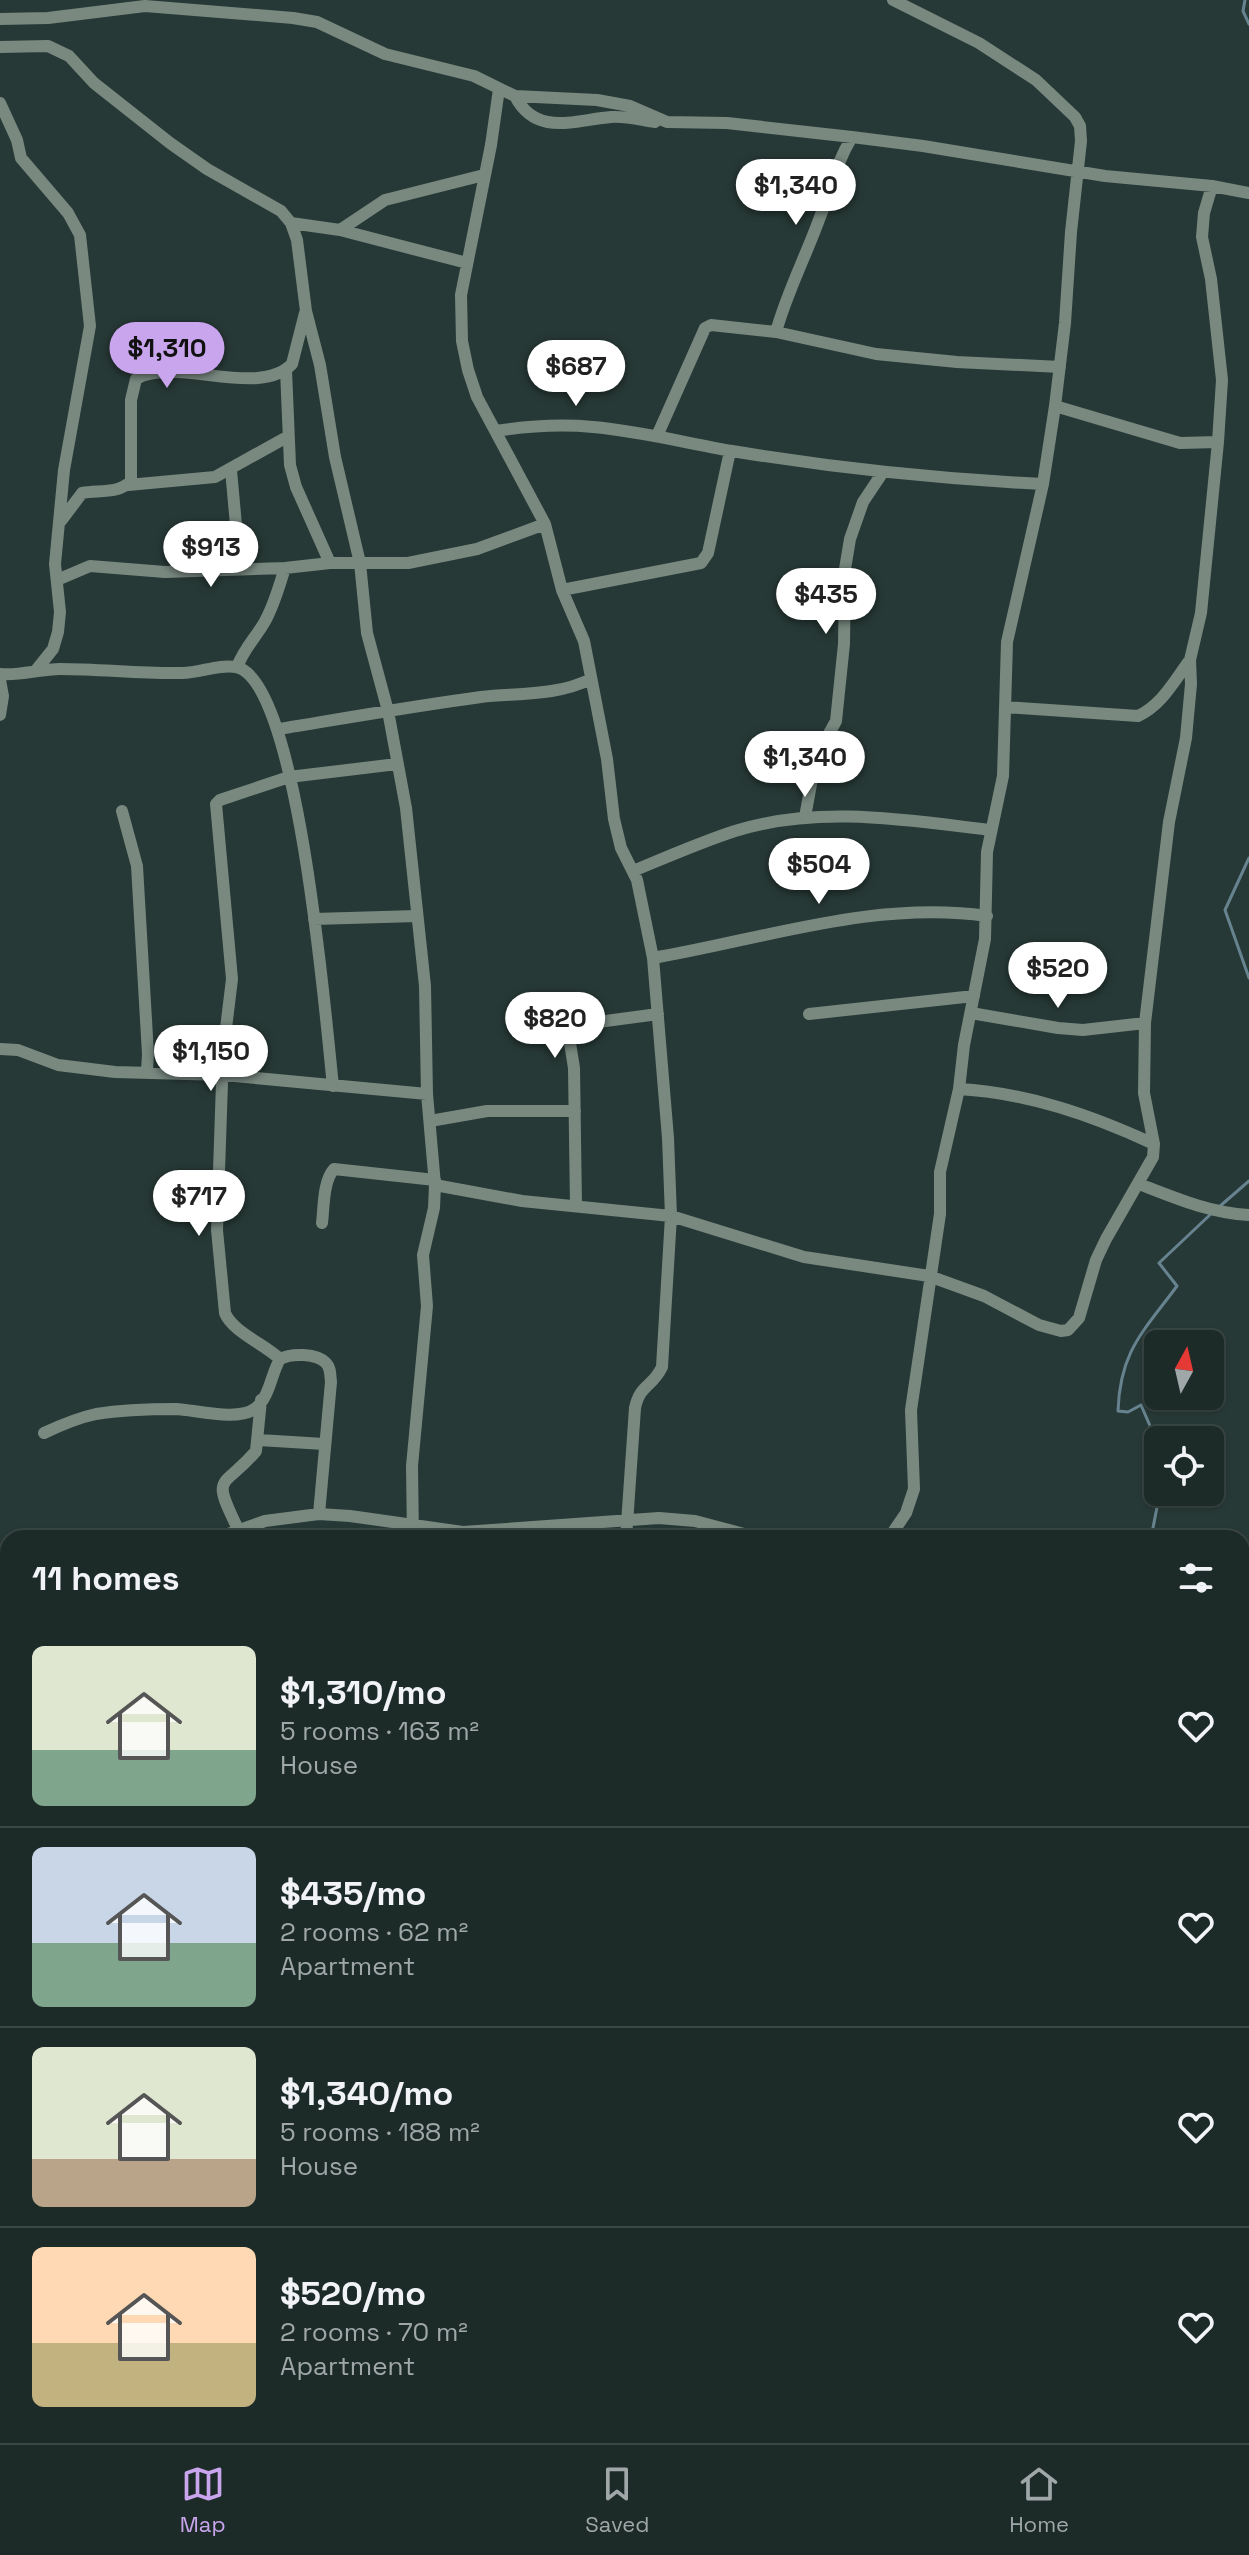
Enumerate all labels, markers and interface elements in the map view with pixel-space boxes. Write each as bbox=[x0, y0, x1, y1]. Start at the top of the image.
pin: $1,340 bbox=[731, 159, 861, 227]
text: $1,340 bbox=[754, 168, 838, 202]
pin: $1,310 bbox=[102, 322, 232, 390]
text: $1,310 bbox=[127, 331, 207, 365]
pin: $687 bbox=[529, 340, 623, 408]
text: $687 bbox=[545, 349, 607, 383]
pin: $913 bbox=[164, 521, 258, 589]
text: $913 bbox=[181, 530, 241, 564]
pin: $435 bbox=[779, 568, 873, 636]
text: $435 bbox=[794, 577, 858, 611]
pin: $1,340 bbox=[740, 731, 870, 799]
text: $1,340 bbox=[763, 740, 847, 774]
pin: $504 bbox=[772, 838, 866, 906]
text: $504 bbox=[787, 847, 851, 881]
pin: $520 bbox=[1011, 942, 1105, 1010]
text: $520 bbox=[1026, 951, 1090, 985]
pin: $820 bbox=[508, 992, 602, 1060]
text: $820 bbox=[523, 1001, 587, 1035]
pin: $1,150 bbox=[146, 1025, 276, 1093]
text: $1,150 bbox=[172, 1034, 250, 1068]
pin: $717 bbox=[152, 1170, 246, 1238]
text: $717 bbox=[171, 1179, 227, 1213]
north arrow bbox=[1144, 1330, 1224, 1410]
map controls bbox=[1144, 1330, 1224, 1506]
button: locate bbox=[1144, 1426, 1224, 1506]
icon: filters bbox=[1174, 1556, 1218, 1600]
text: 11 homes bbox=[32, 1557, 180, 1600]
text: $1,310/mo bbox=[280, 1671, 446, 1714]
icon: home bbox=[96, 1678, 192, 1774]
icon: heart bbox=[1174, 1704, 1218, 1748]
text: 5 rooms · 163 m² bbox=[280, 1714, 479, 1748]
text: House bbox=[280, 1748, 358, 1782]
text: $435/mo bbox=[280, 1872, 426, 1915]
icon: home bbox=[96, 1879, 192, 1975]
icon: heart bbox=[1174, 1905, 1218, 1949]
text: 2 rooms · 62 m² bbox=[280, 1915, 468, 1949]
text: Apartment bbox=[280, 1949, 415, 1983]
text: $1,340/mo bbox=[280, 2072, 453, 2115]
icon: home bbox=[96, 2079, 192, 2175]
icon: heart bbox=[1174, 2105, 1218, 2149]
text: 5 rooms · 188 m² bbox=[280, 2115, 480, 2149]
text: House bbox=[280, 2149, 358, 2183]
text: $520/mo bbox=[280, 2272, 426, 2315]
icon: home bbox=[96, 2279, 192, 2375]
icon: heart bbox=[1174, 2305, 1218, 2349]
text: 2 rooms · 70 m² bbox=[280, 2315, 468, 2349]
text: Apartment bbox=[280, 2349, 415, 2383]
tab: Map bbox=[180, 2462, 226, 2538]
tab: Saved bbox=[585, 2462, 650, 2538]
tab: Home bbox=[1009, 2462, 1069, 2538]

